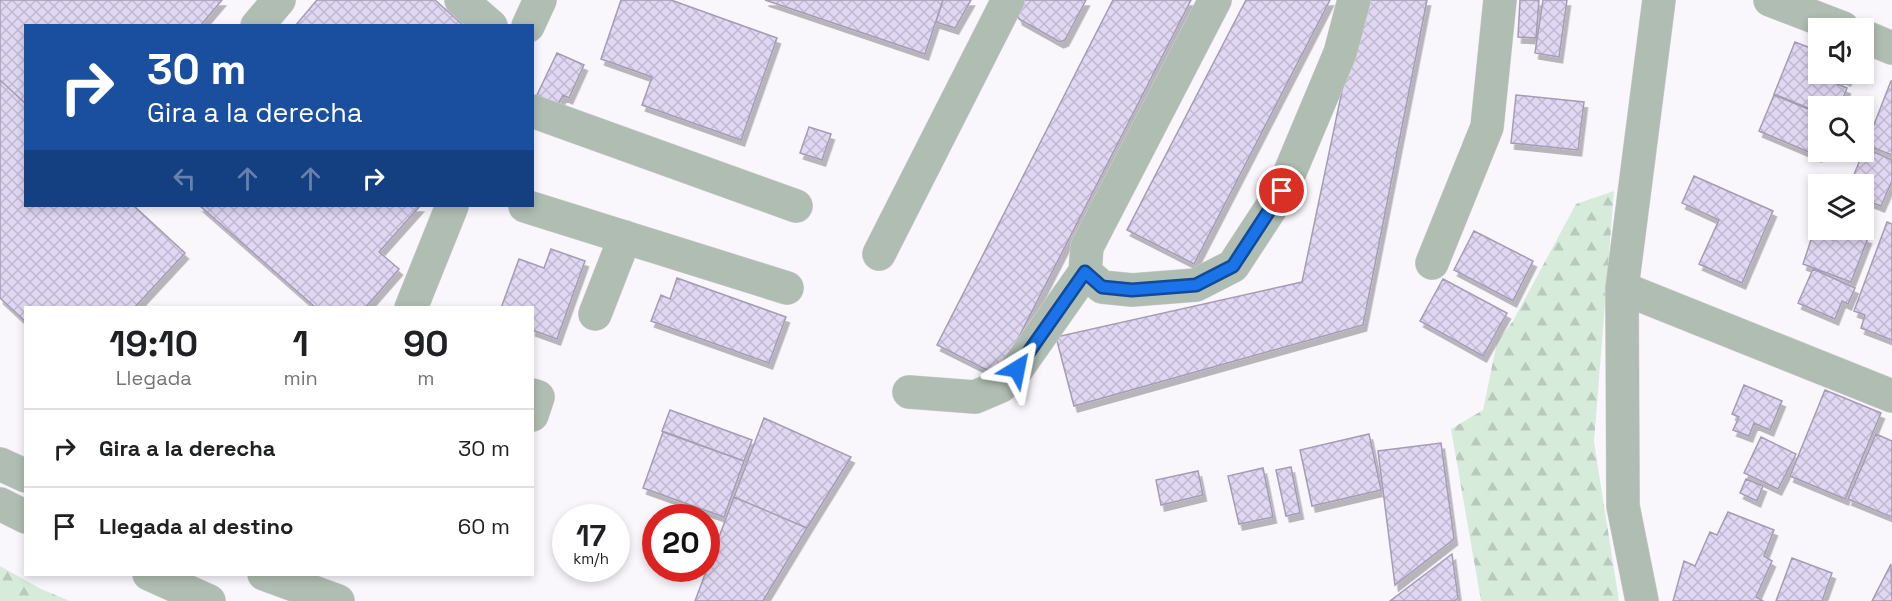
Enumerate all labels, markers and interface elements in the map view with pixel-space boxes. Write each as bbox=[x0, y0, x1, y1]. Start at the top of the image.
map controls bbox=[1808, 18, 1874, 240]
button: sound bbox=[1808, 18, 1874, 84]
text: 30 m bbox=[147, 43, 246, 96]
icon: right bbox=[48, 48, 126, 126]
text: Gira a la derecha bbox=[147, 95, 362, 130]
button: search bbox=[1808, 96, 1874, 162]
icon: left bbox=[168, 162, 201, 195]
icon: ahead bbox=[231, 162, 264, 195]
icon: ahead bbox=[294, 162, 327, 195]
icon: right bbox=[357, 162, 390, 195]
pin bbox=[1256, 165, 1307, 216]
icon: arrive bbox=[1265, 174, 1298, 207]
button: layers bbox=[1808, 174, 1874, 240]
text: 19:10 bbox=[109, 321, 198, 367]
text: 1 bbox=[293, 321, 309, 367]
text: 90 bbox=[403, 321, 449, 367]
position arrow bbox=[985, 337, 1049, 401]
text: Llegada bbox=[116, 365, 192, 391]
text: min bbox=[283, 365, 318, 391]
text: m bbox=[417, 365, 435, 391]
icon: right bbox=[48, 432, 81, 465]
text: Gira a la derecha bbox=[99, 434, 276, 462]
text: 30 m bbox=[458, 434, 510, 462]
speed limit sign: 20 bbox=[642, 504, 720, 582]
icon: arrive bbox=[48, 510, 81, 543]
text: Llegada al destino bbox=[99, 512, 293, 540]
text: 60 m bbox=[458, 512, 510, 540]
text: 17 bbox=[576, 516, 606, 555]
text: km/h bbox=[573, 549, 609, 568]

